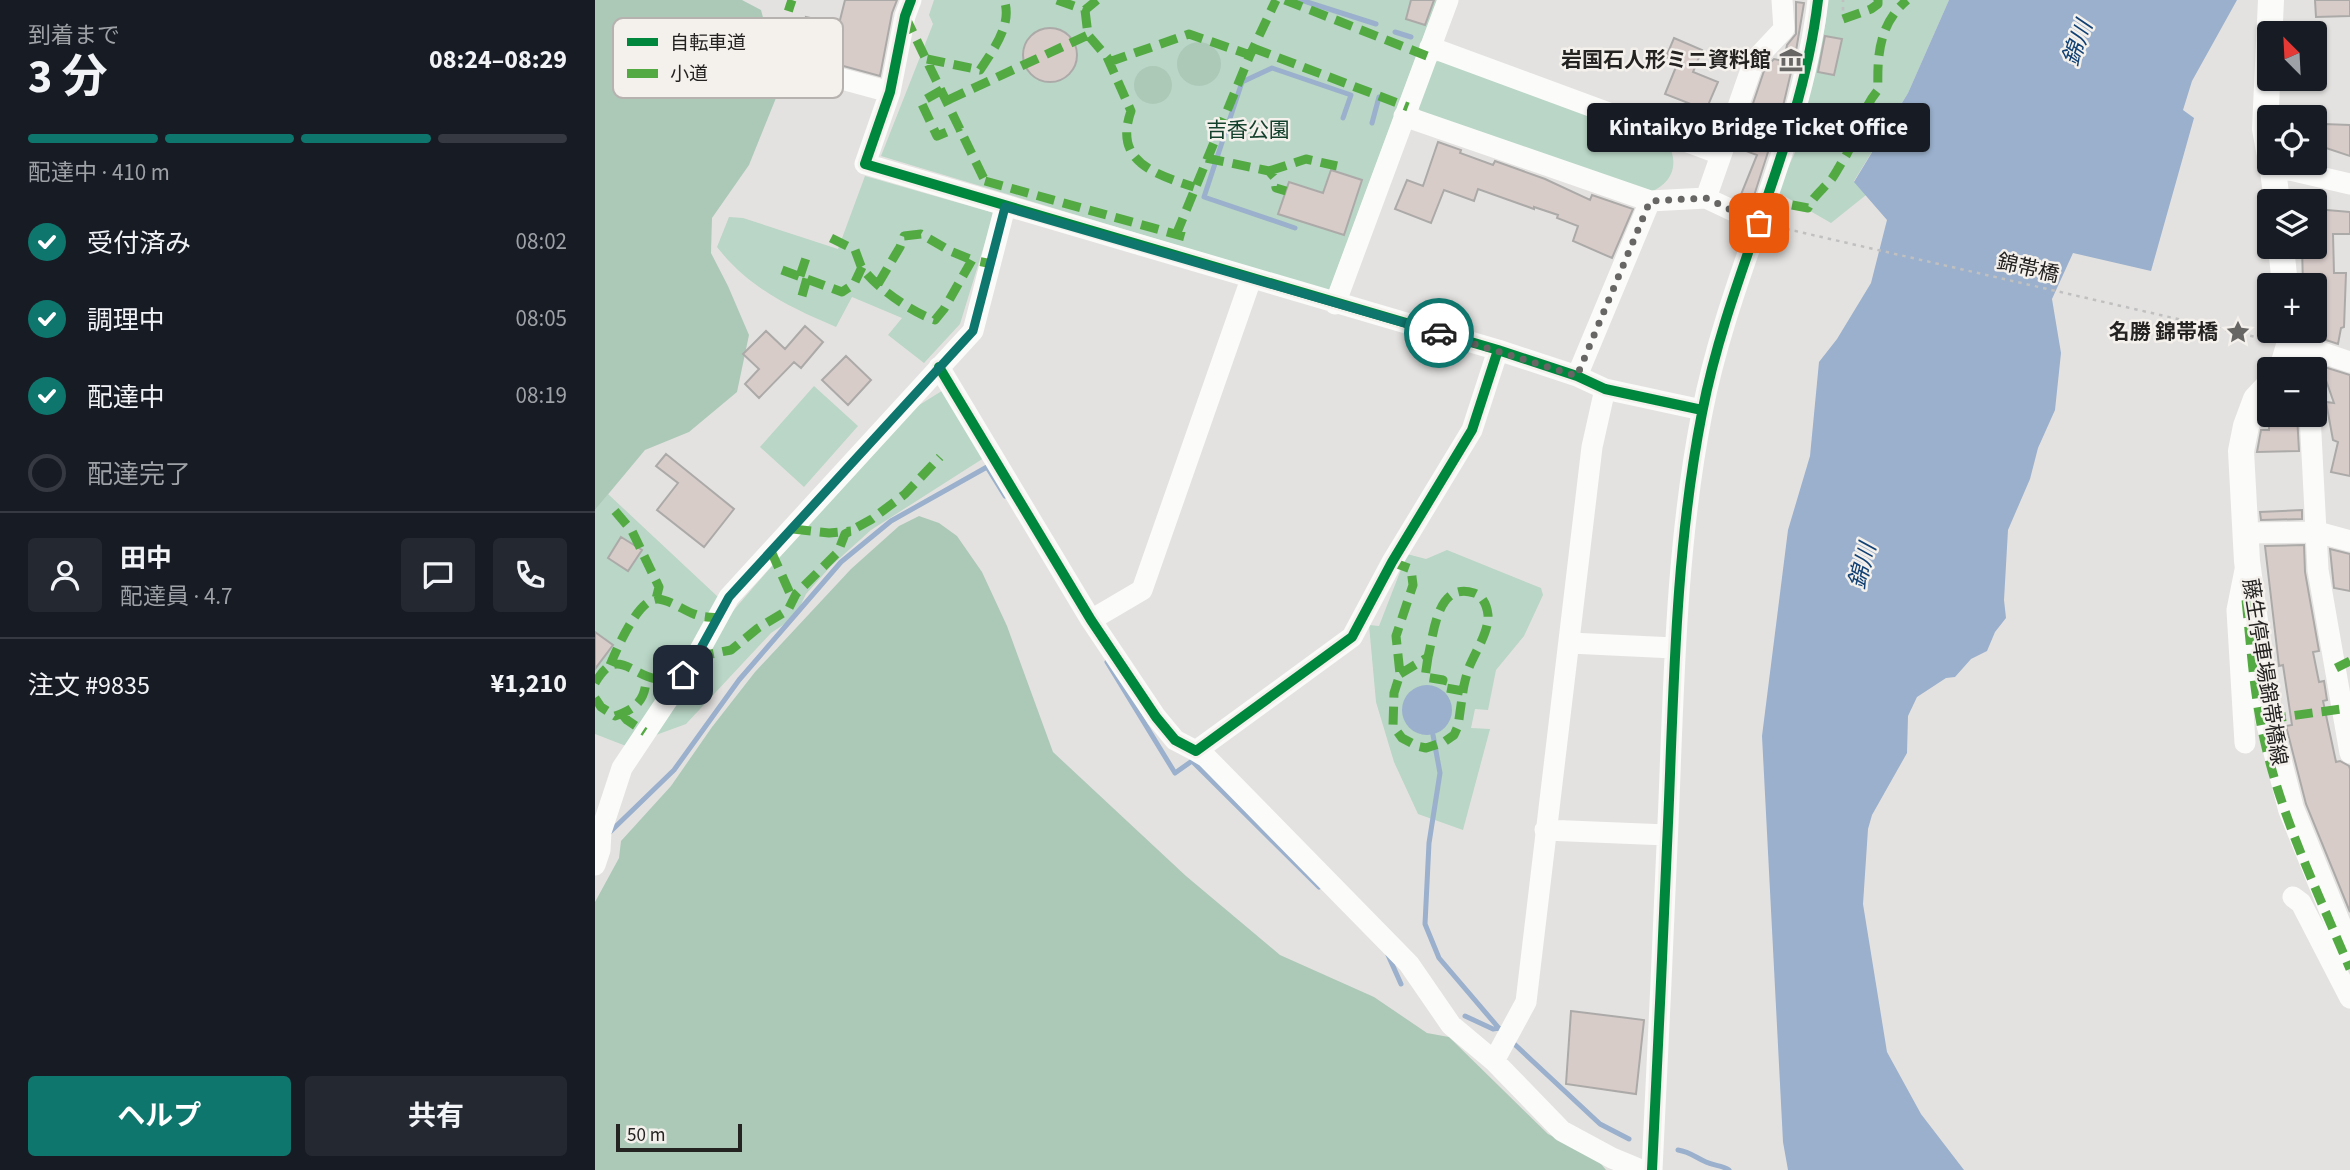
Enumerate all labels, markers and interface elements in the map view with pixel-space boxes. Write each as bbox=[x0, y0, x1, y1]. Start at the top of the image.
water label: 錦川 bbox=[2054, 13, 2102, 70]
legend bbox=[613, 18, 843, 98]
text: 到着まで bbox=[28, 19, 120, 52]
north arrow bbox=[2257, 21, 2327, 91]
map controls bbox=[2257, 21, 2327, 427]
text: 自転車道 bbox=[670, 30, 746, 57]
text: 08:24–08:29 bbox=[429, 41, 567, 78]
text: 3 分 bbox=[28, 45, 108, 110]
place label: 岩国石人形ミニ資料館 bbox=[1561, 45, 1771, 75]
museum icon: 岩国石人形ミニ資料館 bbox=[1777, 46, 1805, 74]
text: 小道 bbox=[670, 61, 708, 88]
callout: Kintaikyo Bridge Ticket Office bbox=[1587, 104, 1931, 153]
button: locate bbox=[2257, 105, 2327, 175]
text: Kintaikyo Bridge Ticket Office bbox=[1609, 111, 1908, 144]
park label: 吉香公園 bbox=[1206, 115, 1290, 145]
text: 配達中 · 410 m bbox=[28, 156, 170, 189]
button: layers bbox=[2257, 189, 2327, 259]
pin bbox=[1729, 193, 1789, 253]
icon: bag bbox=[1740, 204, 1778, 242]
icon: check bbox=[28, 223, 66, 261]
text: 受付済み bbox=[87, 225, 191, 262]
text: 08:02 bbox=[516, 225, 567, 258]
street label: 錦帯橋 bbox=[1994, 246, 2062, 290]
button: + bbox=[2257, 273, 2327, 343]
courier bbox=[1404, 298, 1474, 368]
icon: check bbox=[28, 300, 66, 338]
text: 調理中 bbox=[87, 302, 165, 339]
text: 08:05 bbox=[516, 302, 567, 335]
icon: car bbox=[1420, 314, 1458, 352]
place label: 名勝 錦帯橋 bbox=[2109, 317, 2218, 347]
place icon: 名勝 錦帯橋 bbox=[2224, 318, 2252, 346]
button: − bbox=[2257, 357, 2327, 427]
icon: check bbox=[28, 377, 66, 415]
text: 配達中 bbox=[87, 379, 165, 416]
text: 08:19 bbox=[516, 379, 567, 412]
text: 配達完了 bbox=[87, 456, 191, 493]
water label: 錦川 bbox=[1841, 537, 1885, 593]
button: person bbox=[28, 538, 102, 612]
button: chat bbox=[401, 538, 475, 612]
button: phone bbox=[493, 538, 567, 612]
text: 田中 bbox=[120, 540, 172, 577]
street label: 藤生停車場錦帯橋線 bbox=[2235, 576, 2295, 768]
text: 配達員 · 4.7 bbox=[120, 580, 233, 613]
pin bbox=[653, 645, 713, 705]
icon: home bbox=[664, 656, 702, 694]
text: ¥1,210 bbox=[491, 665, 567, 702]
text: 注文 #9835 bbox=[28, 667, 150, 704]
button: ヘルプ bbox=[28, 1076, 291, 1156]
button: 共有 bbox=[305, 1076, 567, 1156]
scale bar bbox=[616, 1121, 742, 1153]
text: 50 m bbox=[627, 1122, 665, 1149]

